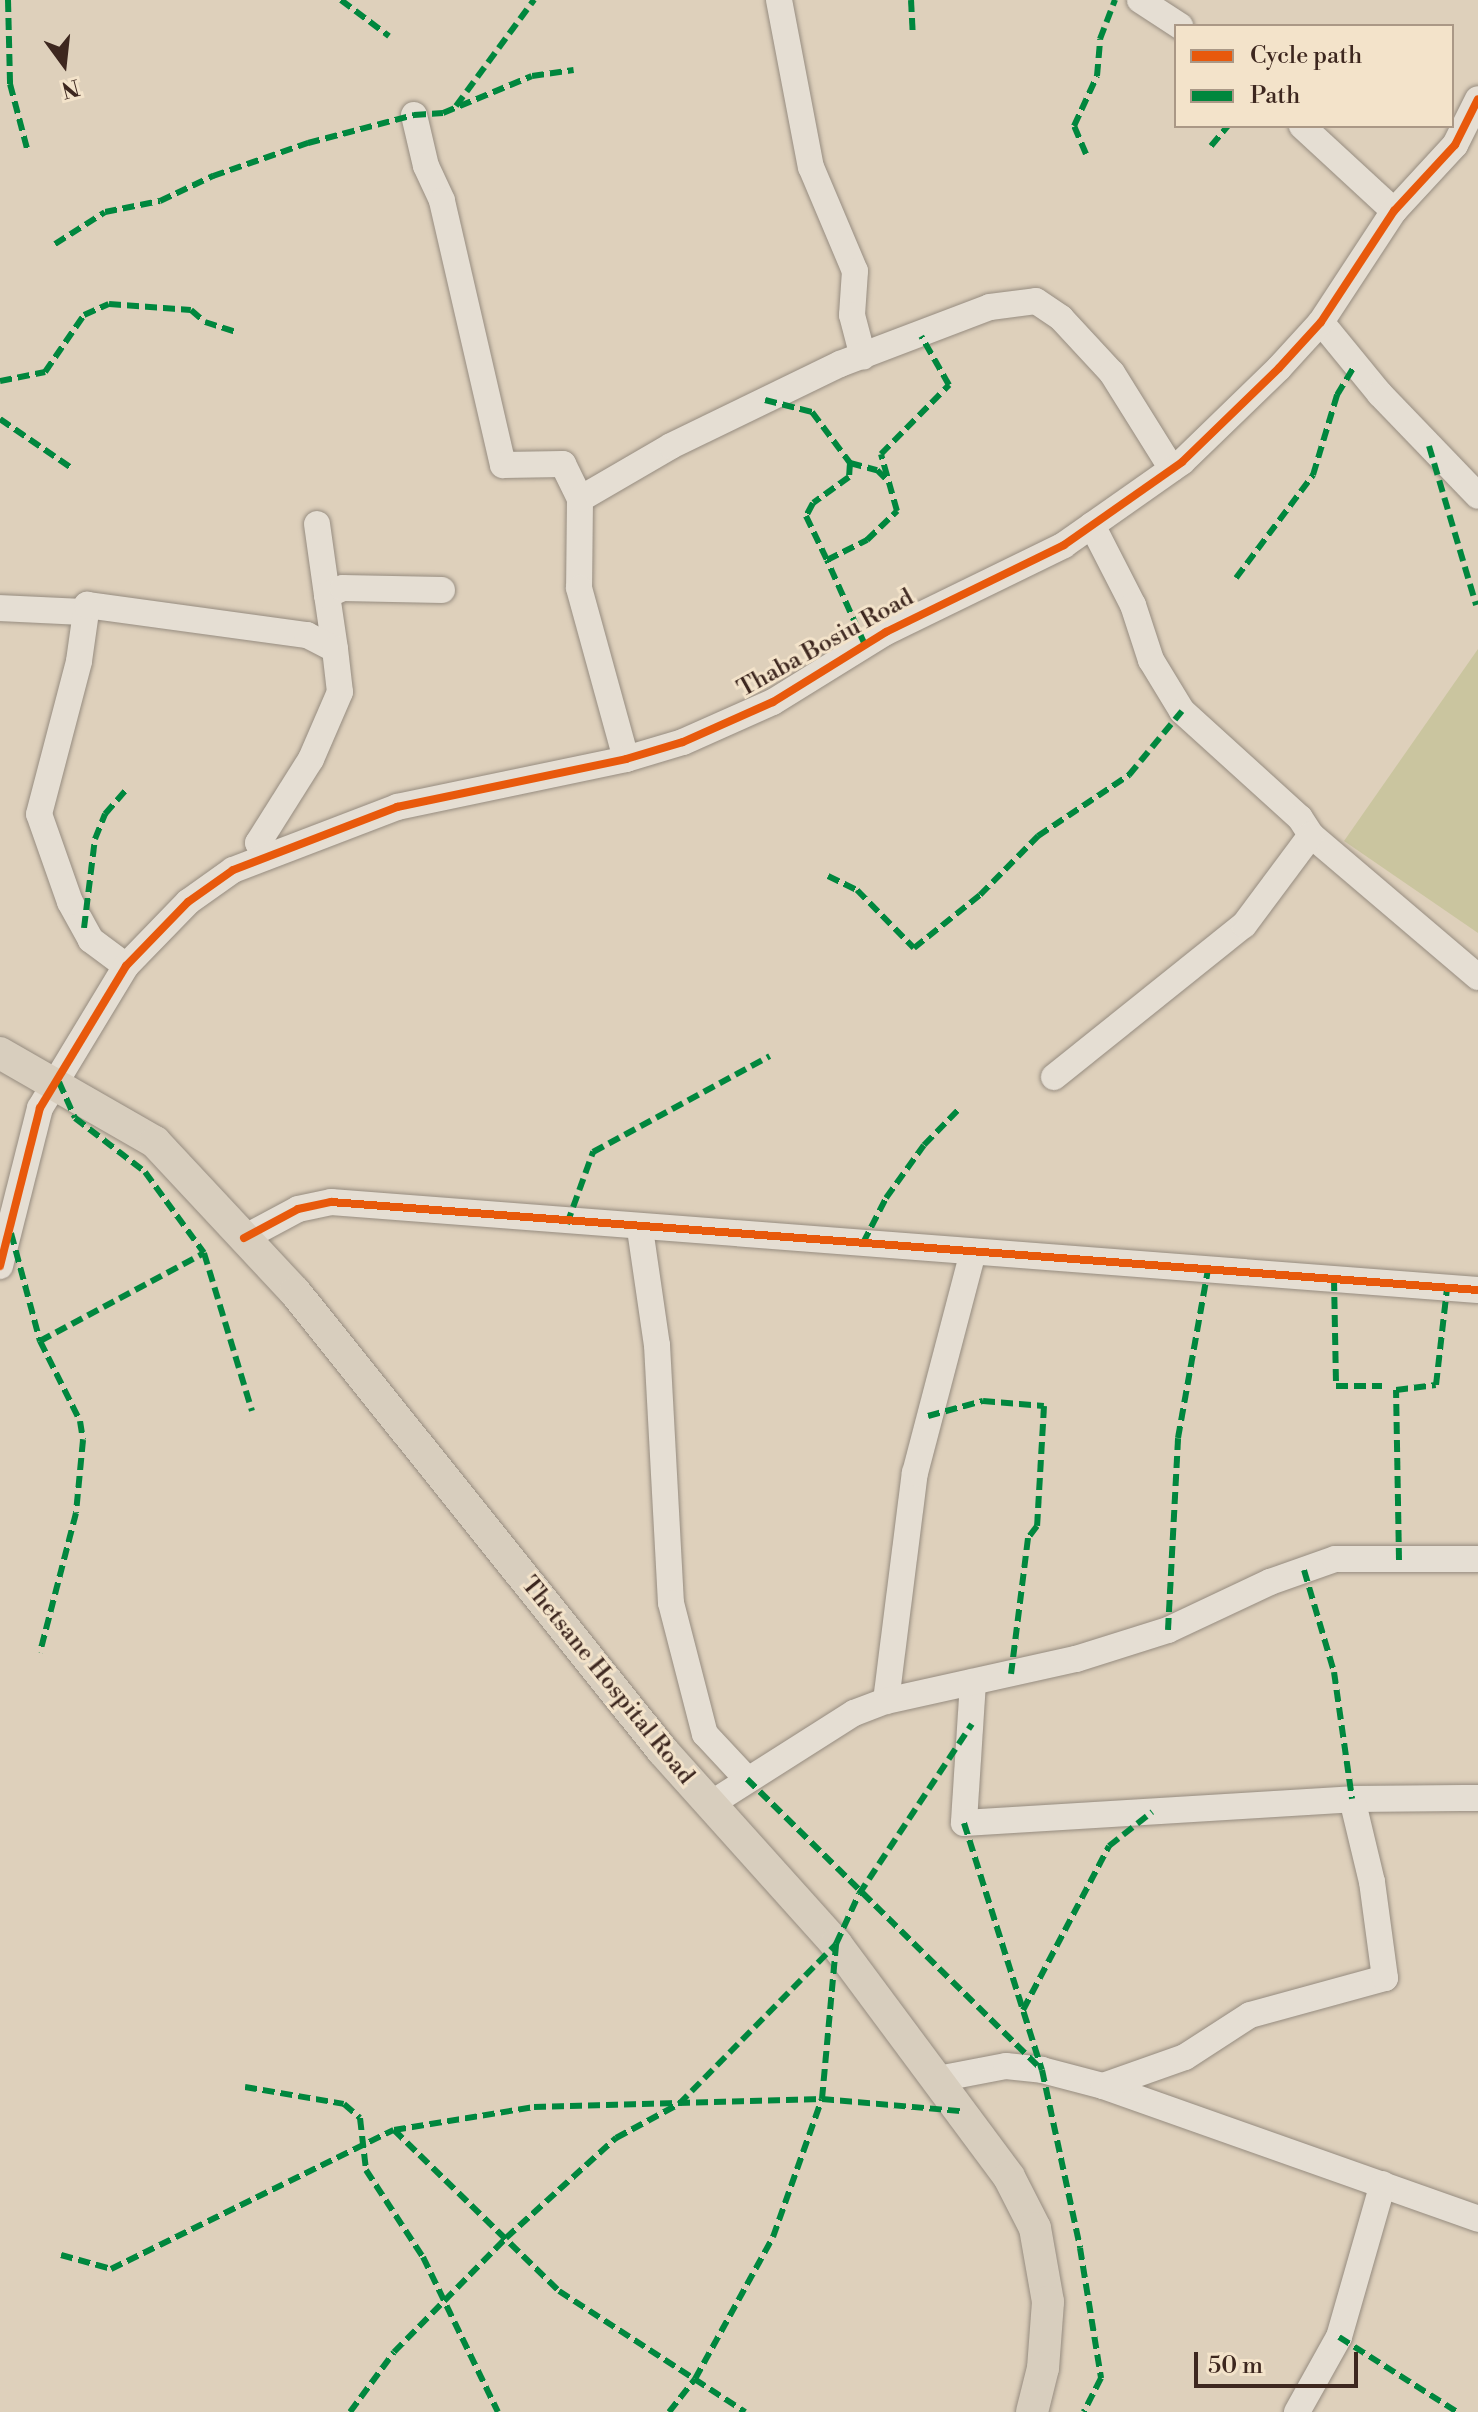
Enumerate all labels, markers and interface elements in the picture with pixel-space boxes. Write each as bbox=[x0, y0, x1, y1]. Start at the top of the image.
north arrow bbox=[24, 24, 104, 104]
legend bbox=[1174, 24, 1454, 128]
text: Cycle path bbox=[1250, 41, 1362, 71]
text: N bbox=[58, 72, 82, 103]
text: Path bbox=[1250, 81, 1300, 111]
street label: Thaba Bosiu Road bbox=[733, 584, 919, 704]
street label: Thetsane Hospital Road bbox=[514, 1571, 700, 1791]
scale bar bbox=[1198, 2336, 1362, 2386]
text: 50 m bbox=[1208, 2351, 1263, 2381]

